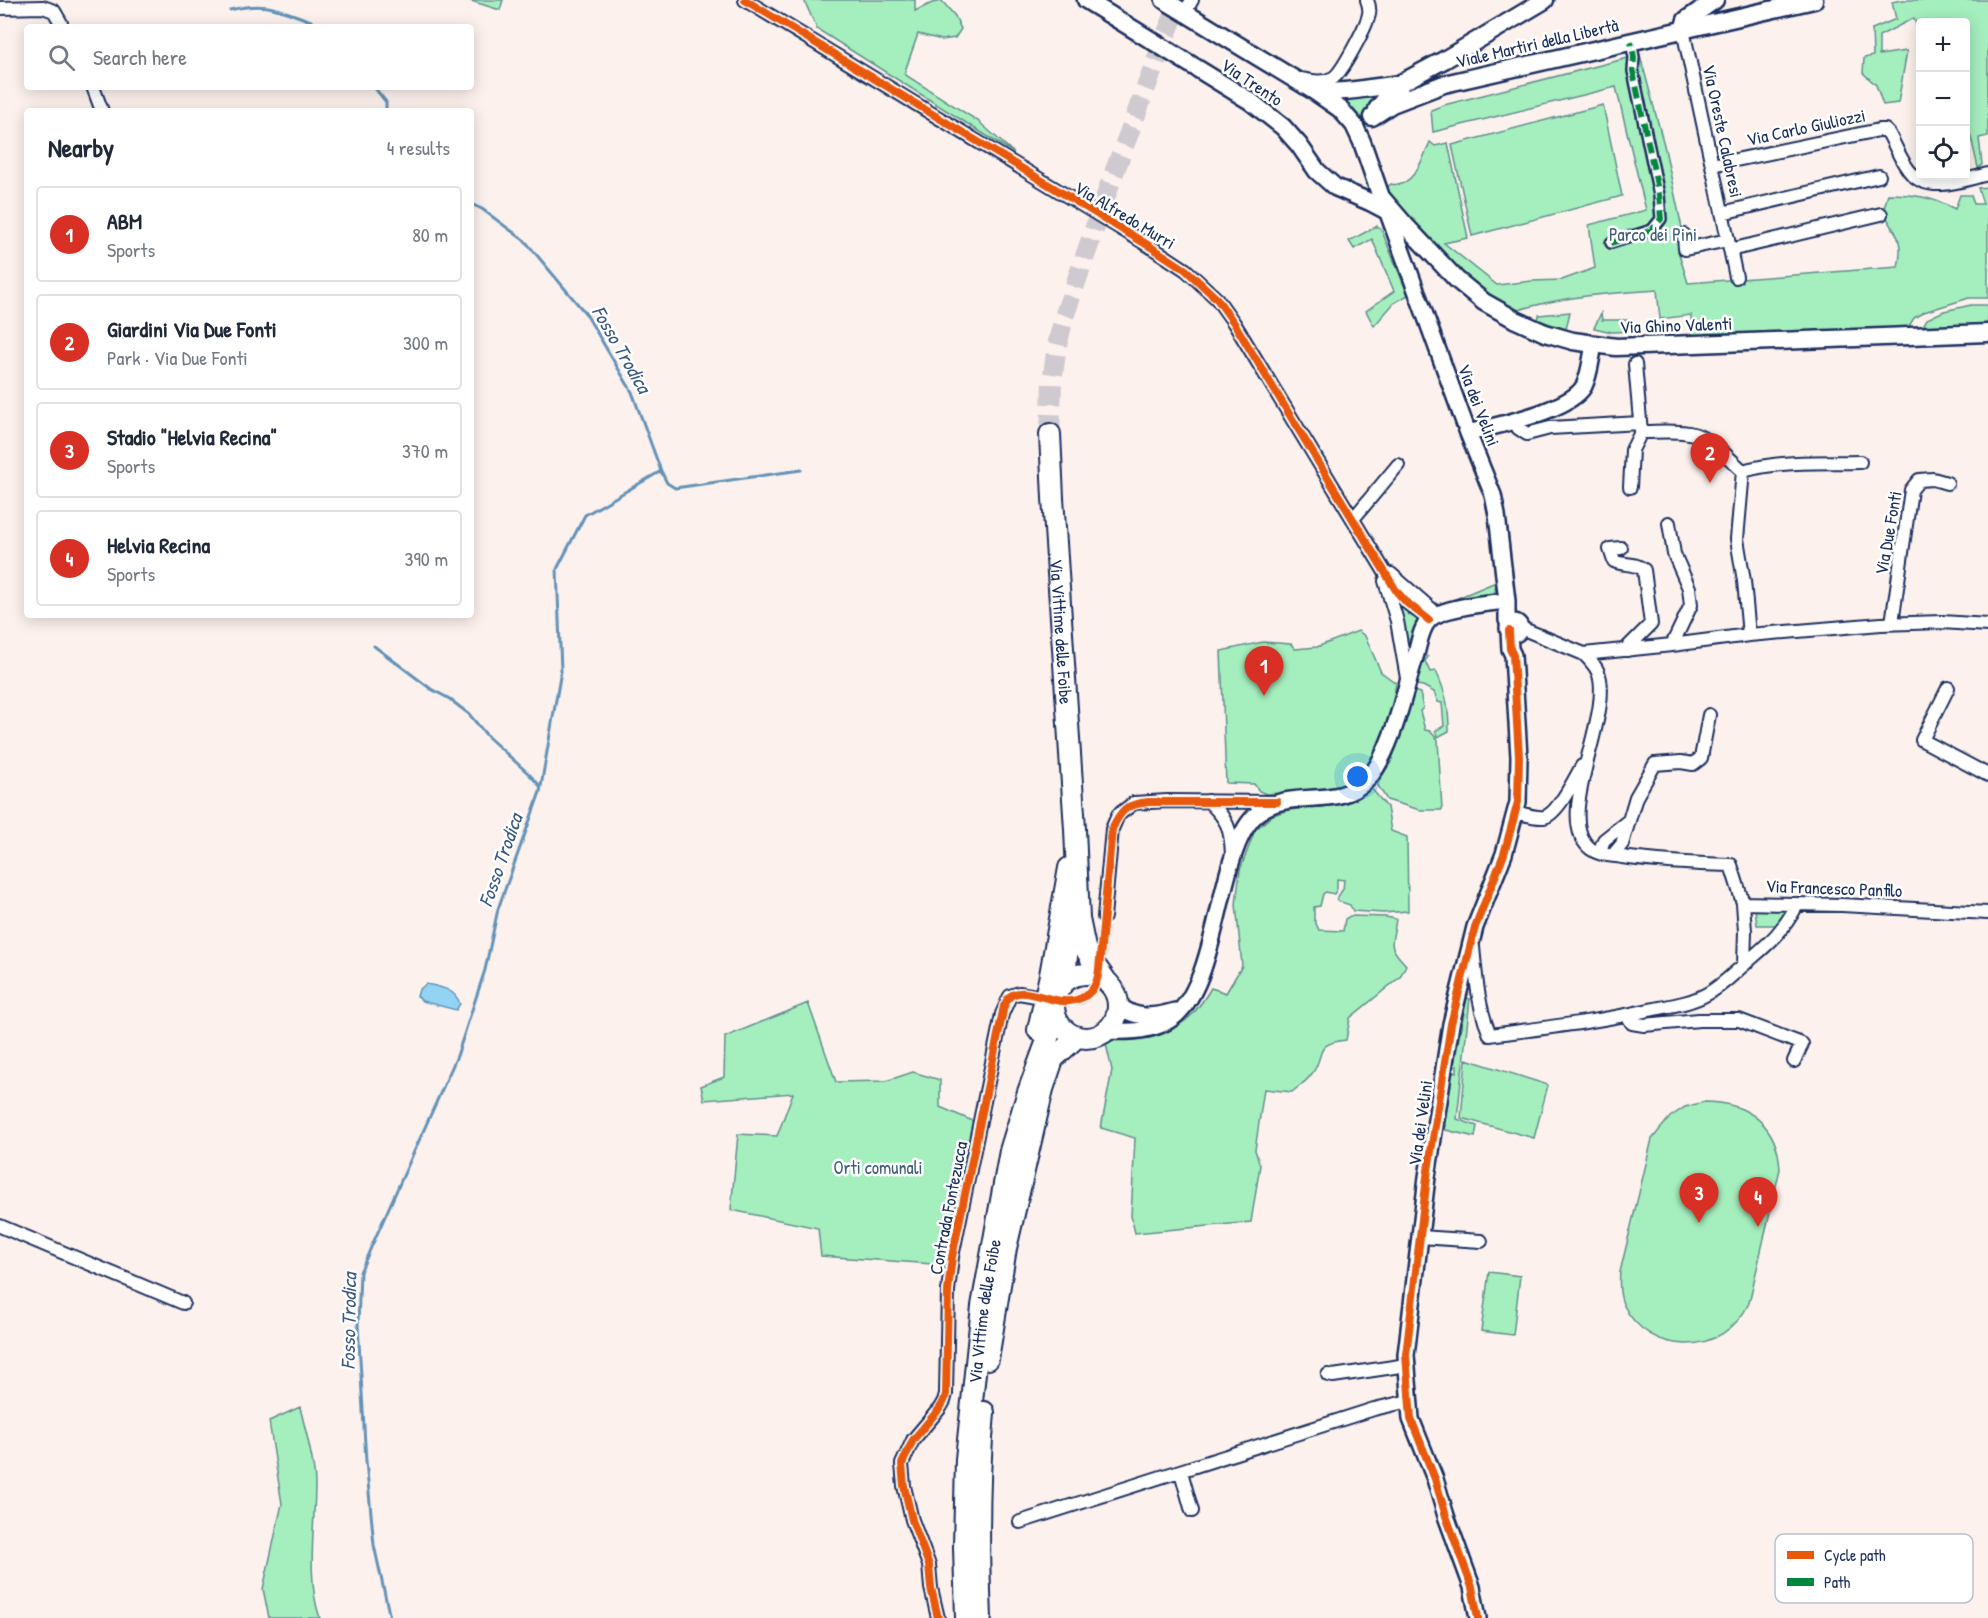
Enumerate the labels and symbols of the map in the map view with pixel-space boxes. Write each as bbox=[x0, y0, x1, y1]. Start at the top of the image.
street label: Viale Martiri della Libertà bbox=[1453, 12, 1621, 74]
street label: Via Trento bbox=[1216, 52, 1288, 112]
street label: Via Oreste Calabresi bbox=[1697, 62, 1749, 200]
street label: Via Carlo Giuliozzi bbox=[1744, 102, 1868, 152]
street label: Via Alfredo Murri bbox=[1070, 175, 1180, 255]
park label: Parco dei Pini bbox=[1609, 222, 1697, 247]
water label: Fosso Trodica bbox=[586, 300, 659, 399]
street label: Via Ghino Valenti bbox=[1619, 311, 1733, 339]
street label: Via dei Velini bbox=[1452, 360, 1506, 450]
pin: 2 bbox=[1690, 434, 1730, 483]
street label: Via Due Fonti bbox=[1868, 489, 1908, 577]
street label: Via Vittime delle Foibe bbox=[1045, 558, 1079, 705]
pin: 1 bbox=[1244, 646, 1284, 696]
your location bbox=[1343, 762, 1372, 791]
water label: Fosso Trodica bbox=[472, 808, 529, 910]
street label: Via Francesco Panfilo bbox=[1765, 873, 1903, 903]
street label: Via dei Velini bbox=[1402, 1079, 1438, 1167]
street label: Contrada Fontezucca bbox=[923, 1139, 973, 1277]
park label: Orti comunali bbox=[834, 1155, 923, 1180]
pin: 3 bbox=[1680, 1174, 1718, 1223]
pin: 4 bbox=[1738, 1178, 1778, 1227]
street label: Via Vittime delle Foibe bbox=[961, 1237, 1006, 1385]
water label: Fosso Trodica bbox=[334, 1270, 362, 1370]
legend bbox=[1775, 1534, 1973, 1603]
text: Cycle path bbox=[1824, 1544, 1886, 1566]
text: Path bbox=[1824, 1571, 1850, 1593]

